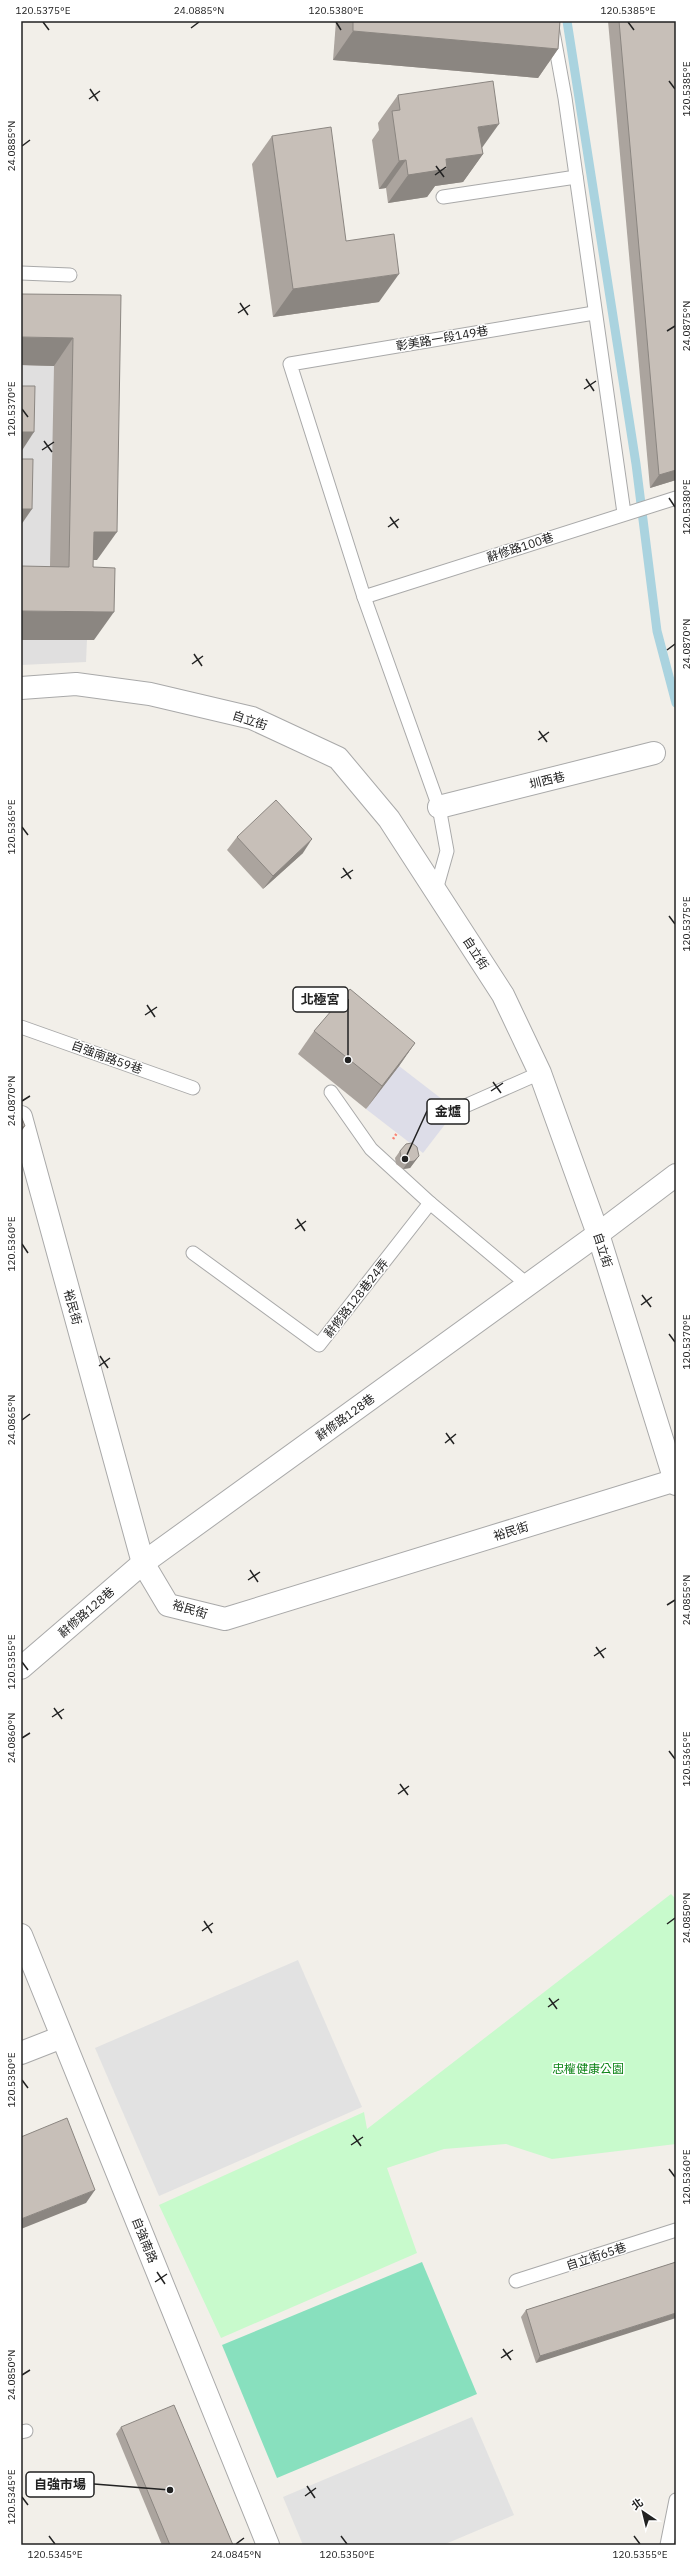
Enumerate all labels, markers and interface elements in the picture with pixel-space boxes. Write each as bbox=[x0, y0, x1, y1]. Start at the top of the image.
text: 120.5375°E bbox=[15, 4, 71, 17]
text: 24.0885°N bbox=[174, 4, 224, 17]
text: 120.5380°E bbox=[308, 4, 364, 17]
text: 120.5385°E bbox=[600, 4, 656, 17]
text: 120.5385°E bbox=[680, 61, 693, 117]
text: 24.0885°N bbox=[5, 121, 18, 171]
text: 24.0875°N bbox=[680, 301, 693, 351]
street label: 彰美路一段149巷 bbox=[395, 322, 489, 354]
text: 120.5370°E bbox=[5, 381, 18, 437]
text: 120.5380°E bbox=[680, 479, 693, 535]
street label: 辭修路100巷 bbox=[485, 529, 555, 565]
text: 24.0870°N bbox=[680, 619, 693, 669]
street label: 自立街 bbox=[231, 707, 269, 733]
street label: 圳西巷 bbox=[528, 768, 566, 792]
text: 120.5365°E bbox=[5, 799, 18, 855]
text: 120.5375°E bbox=[680, 896, 693, 952]
street label: 自立街 bbox=[460, 934, 492, 972]
callout: 北極宮 bbox=[293, 987, 348, 1012]
text: 北極宮 bbox=[300, 991, 340, 1008]
street label: 自強南路59巷 bbox=[69, 1037, 145, 1077]
text: 24.0870°N bbox=[5, 1076, 18, 1126]
callout: 金爐 bbox=[427, 1099, 469, 1124]
text: 金爐 bbox=[435, 1103, 461, 1120]
text: 120.5360°E bbox=[5, 1216, 18, 1272]
street label: 自立街 bbox=[590, 1231, 616, 1269]
street label: 辭修路128巷24弄 bbox=[321, 1256, 391, 1340]
street label: 裕民街 bbox=[61, 1288, 85, 1326]
text: 120.5370°E bbox=[680, 1314, 693, 1370]
street label: 辭修路128巷 bbox=[312, 1390, 378, 1444]
text: 24.0865°N bbox=[5, 1395, 18, 1445]
street label: 裕民街 bbox=[492, 1519, 530, 1543]
text: 24.0855°N bbox=[680, 1575, 693, 1625]
street label: 辭修路128巷 bbox=[55, 1584, 117, 1640]
street label: 裕民街 bbox=[171, 1597, 209, 1621]
text: 120.5355°E bbox=[5, 1634, 18, 1690]
text: 24.0860°N bbox=[5, 1713, 18, 1763]
text: 120.5365°E bbox=[680, 1731, 693, 1787]
text: 24.0850°N bbox=[680, 1893, 693, 1943]
text: 120.5350°E bbox=[5, 2052, 18, 2108]
park label: 忠權健康公園 bbox=[552, 2061, 624, 2076]
text: 120.5360°E bbox=[680, 2149, 693, 2205]
street label: 自強南路 bbox=[129, 2215, 161, 2265]
street label: 自立街65巷 bbox=[564, 2239, 628, 2273]
text: 24.0850°N bbox=[5, 2350, 18, 2400]
text: 120.5345°E bbox=[5, 2469, 18, 2525]
callout: 自強市場 bbox=[26, 2472, 94, 2497]
text: 自強市場 bbox=[34, 2476, 86, 2493]
north arrow bbox=[623, 2492, 663, 2532]
text: 北 bbox=[629, 2495, 646, 2513]
text: 120.5345°E bbox=[27, 2548, 83, 2561]
text: 24.0845°N bbox=[211, 2548, 261, 2561]
text: 120.5350°E bbox=[319, 2548, 375, 2561]
text: 120.5355°E bbox=[612, 2548, 668, 2561]

